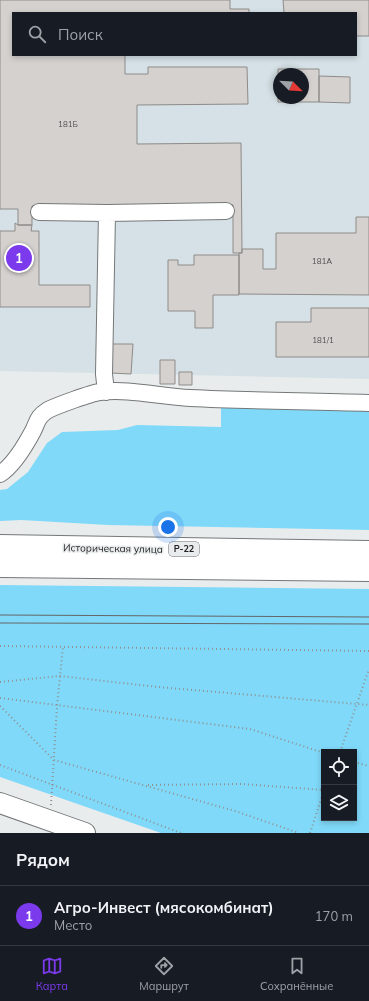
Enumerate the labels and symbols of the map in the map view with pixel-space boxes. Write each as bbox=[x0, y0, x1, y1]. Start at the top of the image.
north arrow bbox=[273, 68, 309, 104]
house number: 181Б bbox=[58, 119, 78, 129]
pin: 1 bbox=[6, 243, 32, 273]
house number: 181А bbox=[312, 256, 332, 266]
house number: 181/1 bbox=[312, 335, 334, 345]
your location bbox=[158, 517, 178, 537]
street label: Историческая улица bbox=[63, 541, 163, 556]
road number: Р-22 bbox=[169, 542, 199, 556]

